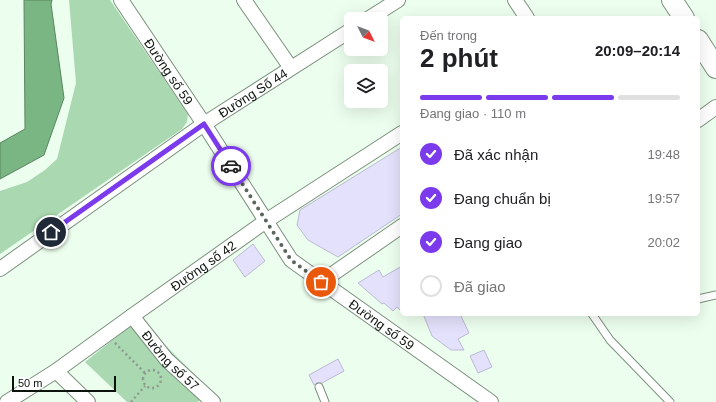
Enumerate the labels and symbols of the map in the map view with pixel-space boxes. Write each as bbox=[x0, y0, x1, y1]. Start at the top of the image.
north arrow bbox=[344, 12, 388, 56]
street label: Đường số 59 bbox=[141, 36, 196, 108]
street label: Đường Số 44 bbox=[216, 66, 290, 121]
courier bbox=[211, 146, 251, 186]
pin bbox=[34, 215, 68, 249]
street label: Đường số 42 bbox=[168, 238, 239, 294]
pin bbox=[304, 265, 338, 299]
street label: Đường số 59 bbox=[346, 297, 417, 353]
street label: Đường số 57 bbox=[139, 328, 202, 394]
scale bar bbox=[12, 374, 116, 393]

